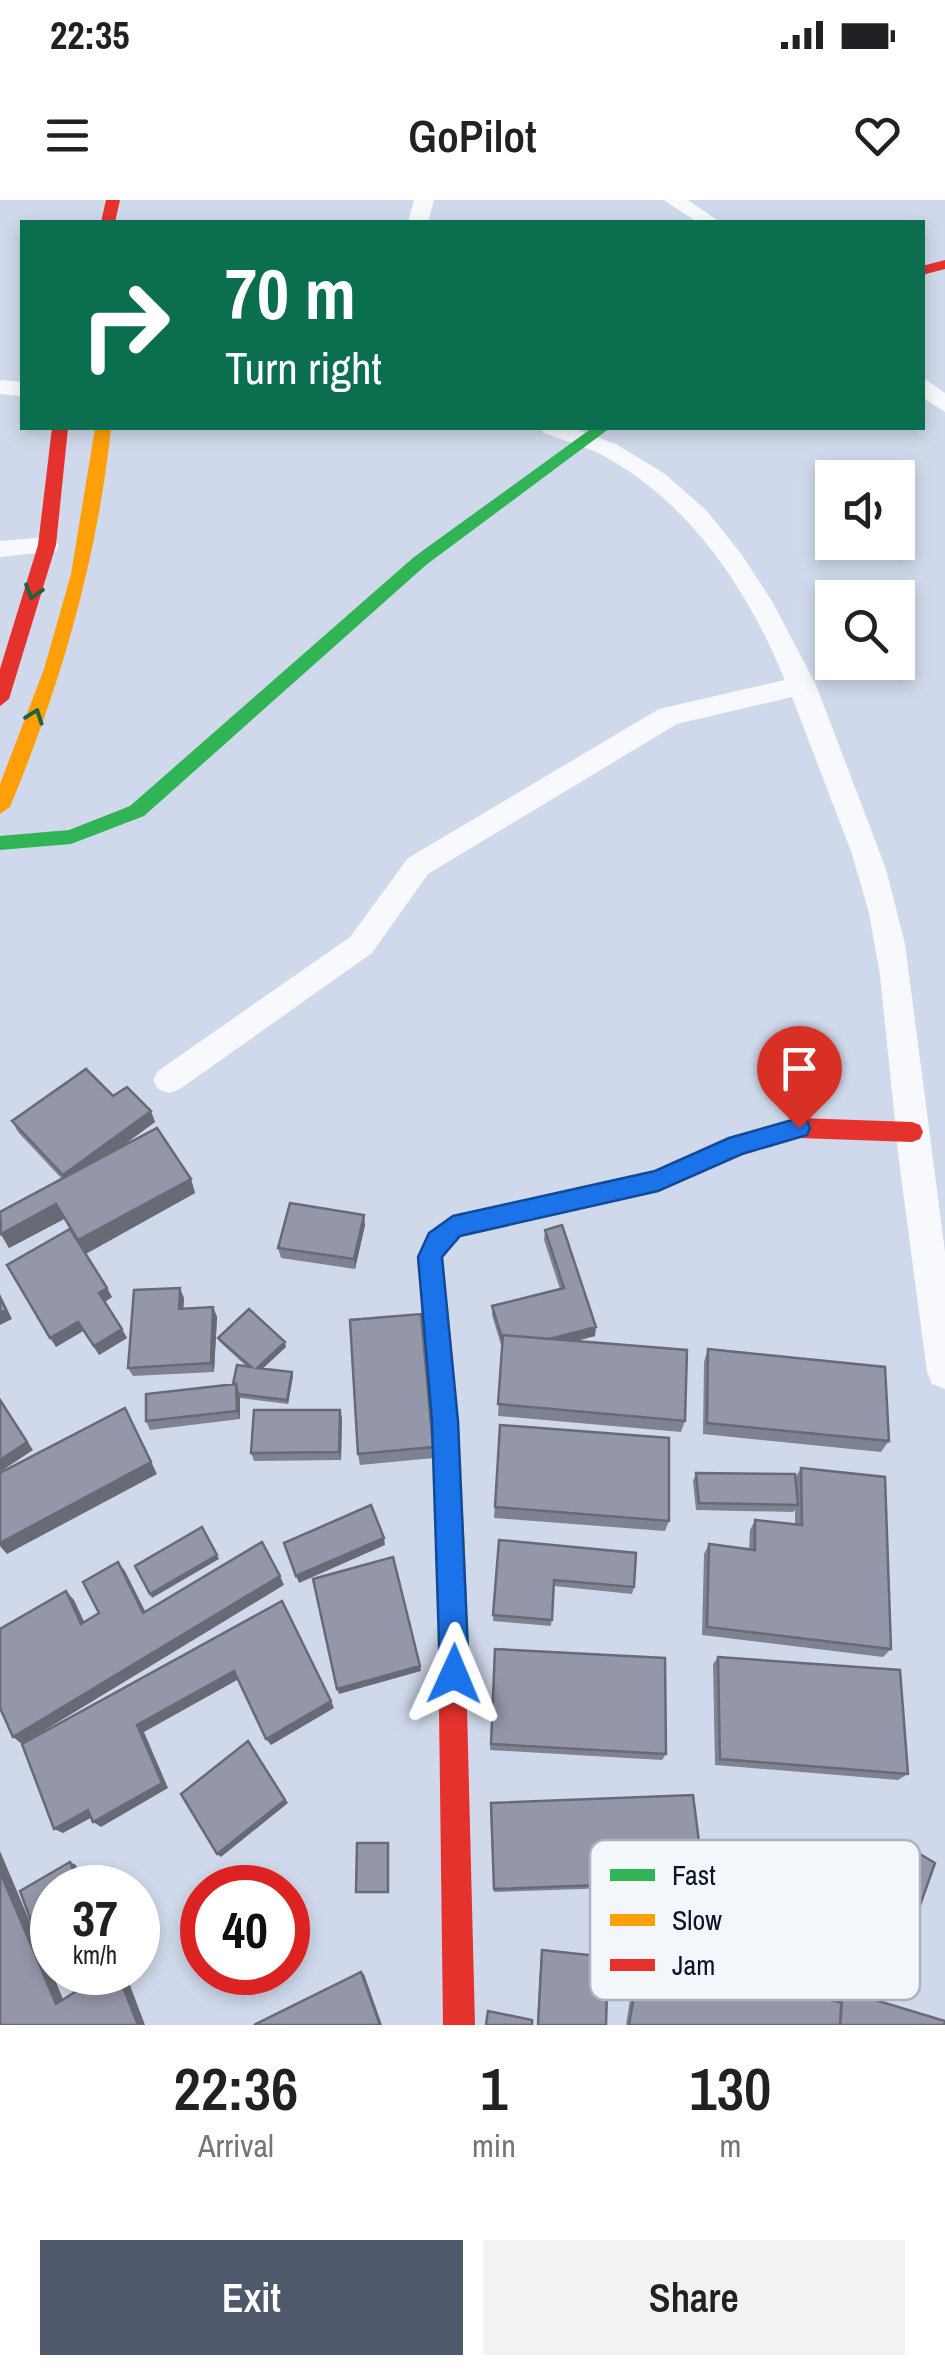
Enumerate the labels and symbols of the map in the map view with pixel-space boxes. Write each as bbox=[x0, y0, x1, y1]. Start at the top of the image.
one-way arrow bbox=[24, 583, 45, 600]
one-way arrow bbox=[23, 708, 43, 725]
pin bbox=[757, 1026, 842, 1129]
position arrow bbox=[402, 1622, 506, 1726]
legend bbox=[590, 1840, 920, 2000]
text: Fast bbox=[672, 1856, 716, 1894]
speed limit sign: 40 bbox=[180, 1865, 310, 1995]
text: Slow bbox=[672, 1901, 722, 1939]
text: Jam bbox=[672, 1946, 715, 1984]

